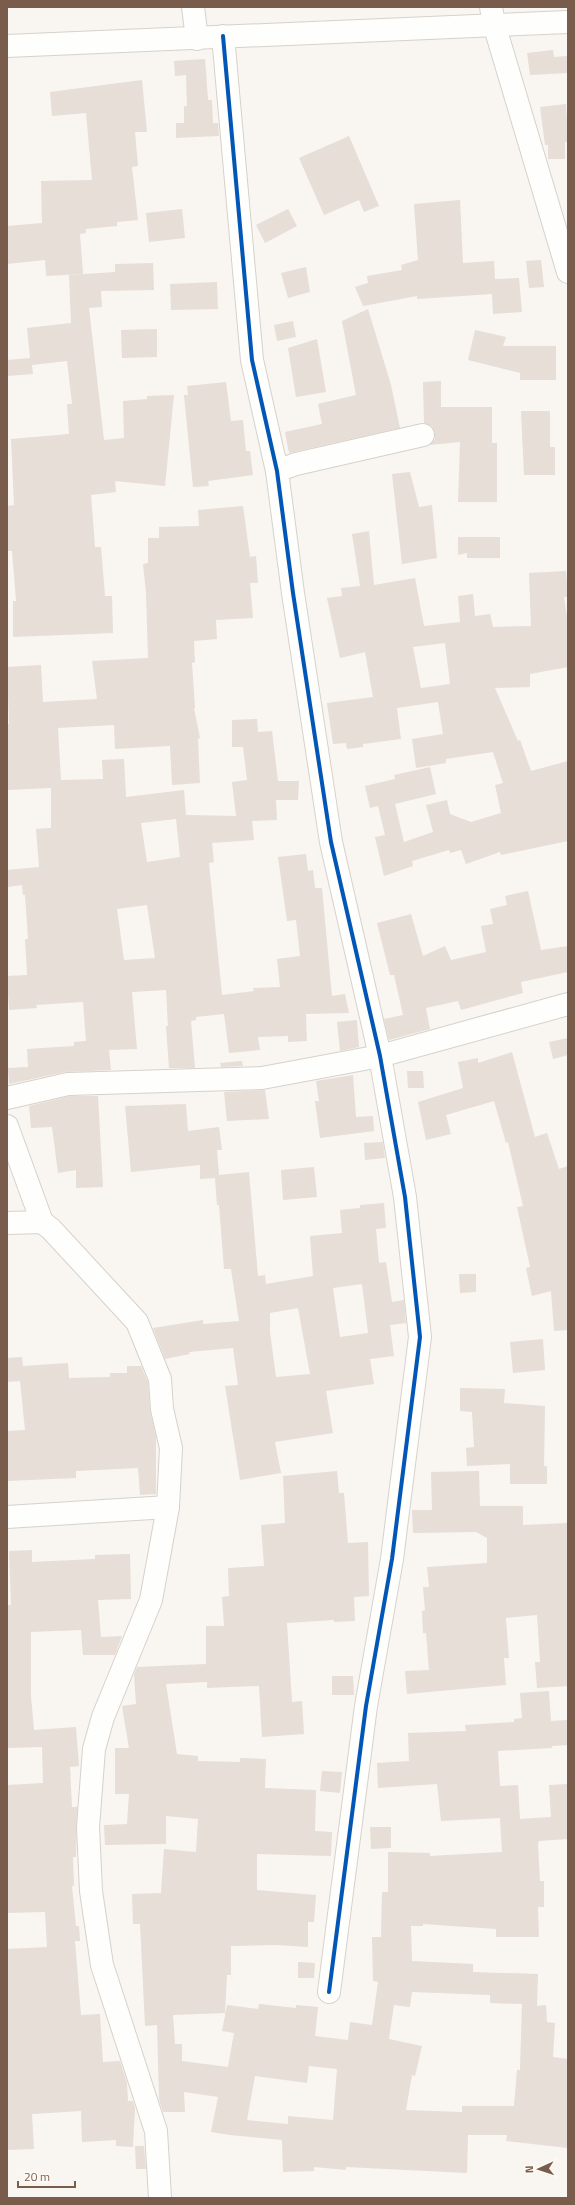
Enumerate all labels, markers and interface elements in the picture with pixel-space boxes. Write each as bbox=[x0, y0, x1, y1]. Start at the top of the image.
north arrow bbox=[519, 2149, 559, 2189]
scale bar bbox=[18, 2163, 75, 2189]
text: N bbox=[521, 2165, 537, 2174]
text: 20 m bbox=[24, 2167, 50, 2186]

